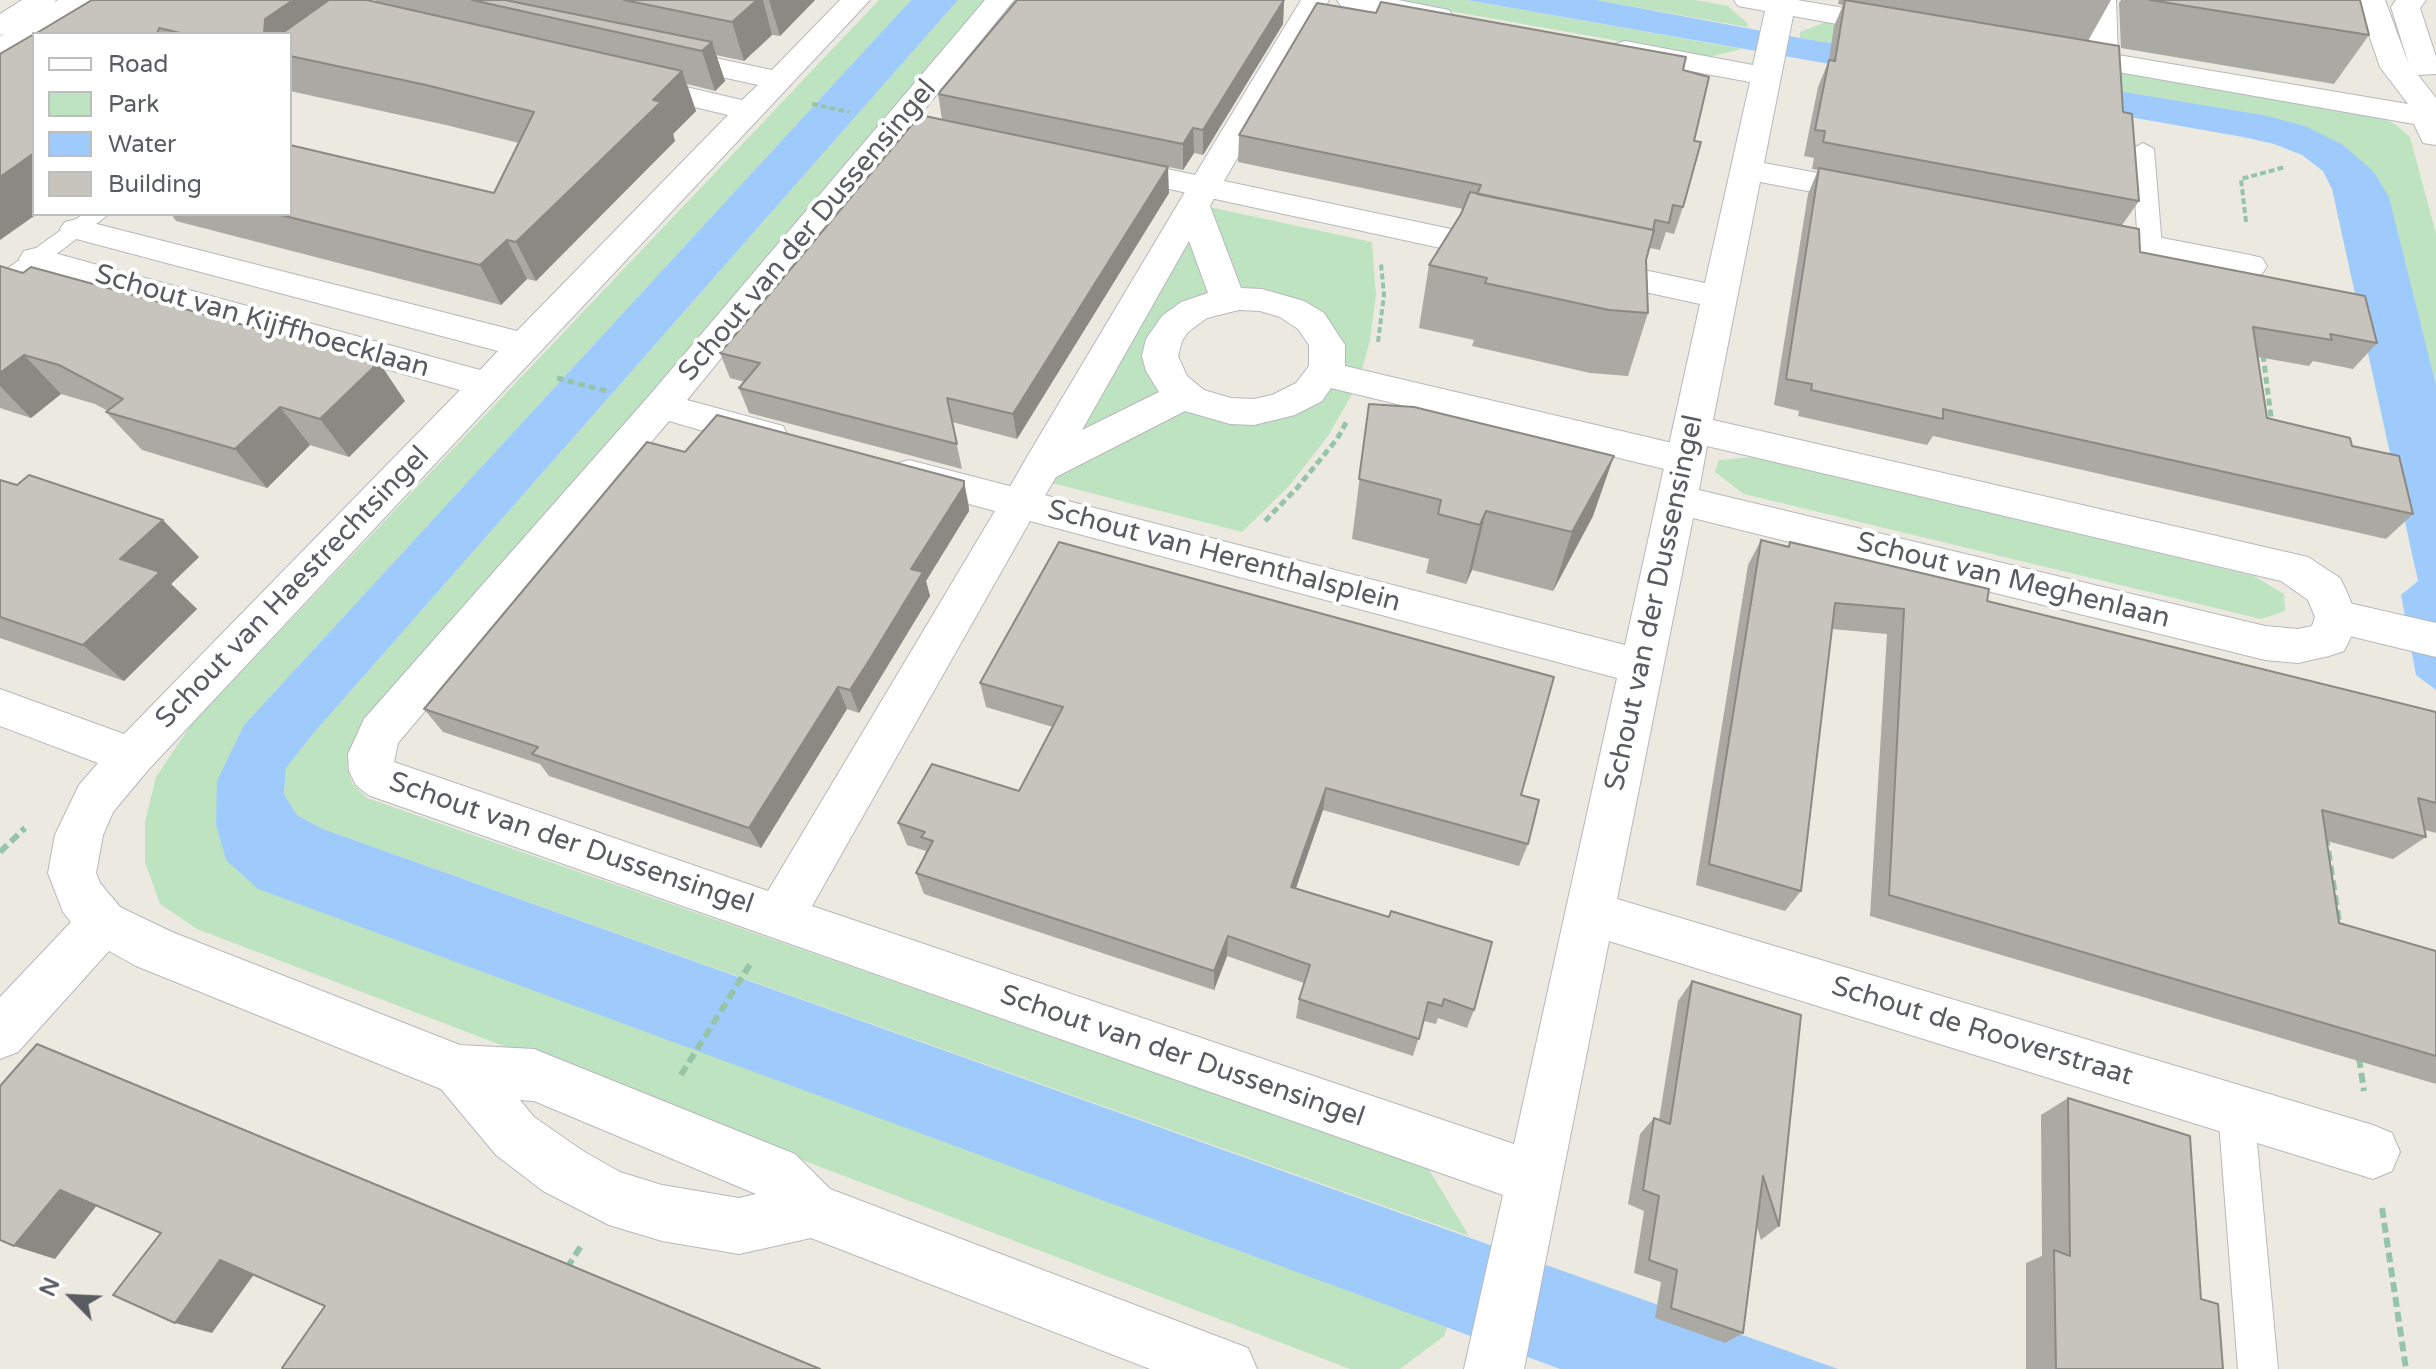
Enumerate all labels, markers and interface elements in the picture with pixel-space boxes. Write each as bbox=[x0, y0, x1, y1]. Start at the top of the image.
legend bbox=[32, 32, 292, 216]
text: Road bbox=[108, 50, 168, 79]
street label: Schout van der Dussensingel bbox=[672, 73, 944, 389]
text: Park bbox=[108, 90, 159, 119]
text: Water bbox=[108, 130, 176, 159]
text: Building bbox=[108, 170, 202, 199]
street label: Schout van Kijffhoecklaan bbox=[91, 258, 433, 386]
street label: Schout van der Dussensingel bbox=[1599, 412, 1711, 794]
street label: Schout van Haestrechtsingel bbox=[149, 440, 437, 736]
street label: Schout van Herenthalsplein bbox=[1044, 494, 1404, 620]
street label: Schout van Meghenlaan bbox=[1853, 526, 2173, 636]
street label: Schout van der Dussensingel bbox=[384, 766, 758, 922]
street label: Schout de Rooverstraat bbox=[1827, 970, 2137, 1094]
street label: Schout van der Dussensingel bbox=[995, 979, 1369, 1135]
north arrow bbox=[32, 1257, 112, 1337]
text: N bbox=[35, 1274, 66, 1301]

